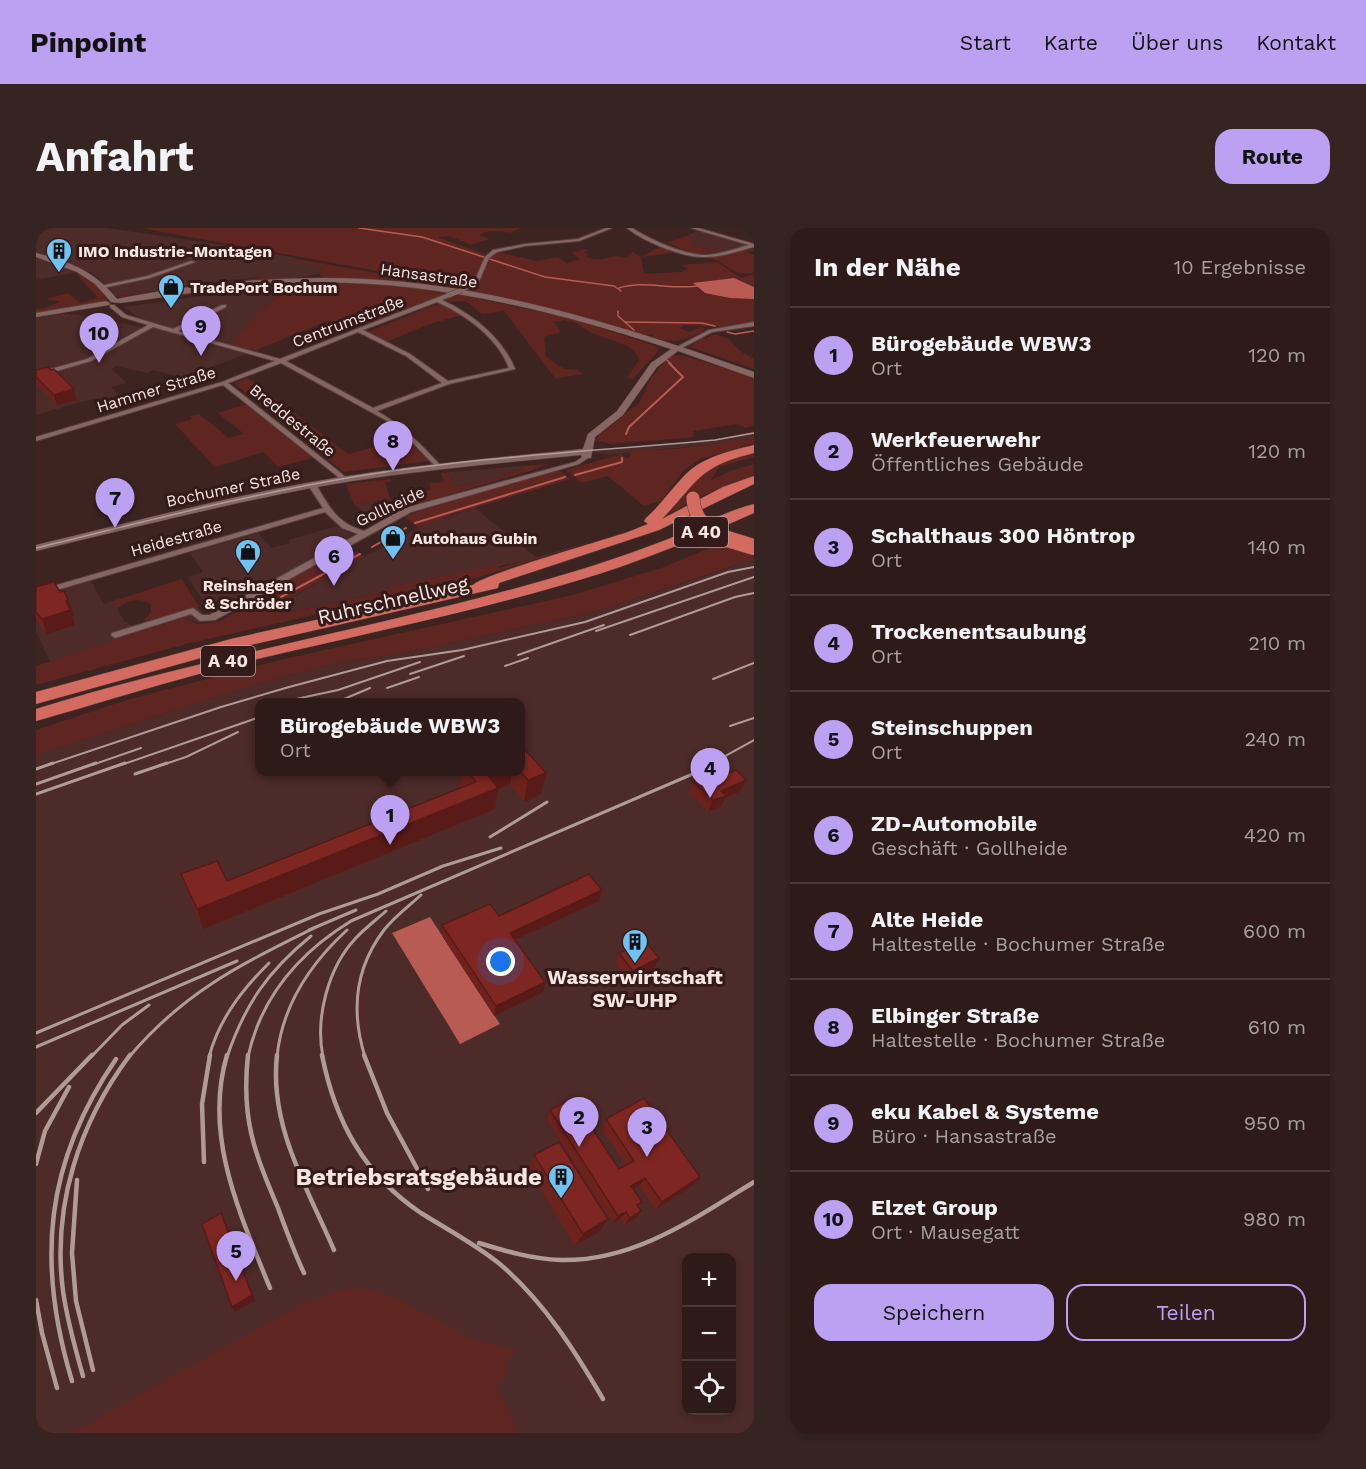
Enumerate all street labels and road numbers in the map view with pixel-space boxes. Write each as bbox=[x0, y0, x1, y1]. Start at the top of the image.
street label: Hansastraße bbox=[379, 259, 479, 292]
street label: Centrumstraße bbox=[290, 291, 407, 351]
street label: Hammer Straße bbox=[94, 362, 218, 417]
street label: Breddestraße bbox=[246, 380, 339, 461]
street label: Bochumer Straße bbox=[164, 464, 302, 511]
street label: Gollheide bbox=[353, 482, 428, 531]
street label: Heidestraße bbox=[128, 516, 224, 561]
road number: A 40 bbox=[674, 517, 728, 547]
street label: Ruhrschnellweg bbox=[315, 571, 471, 629]
road number: A 40 bbox=[201, 646, 255, 676]

